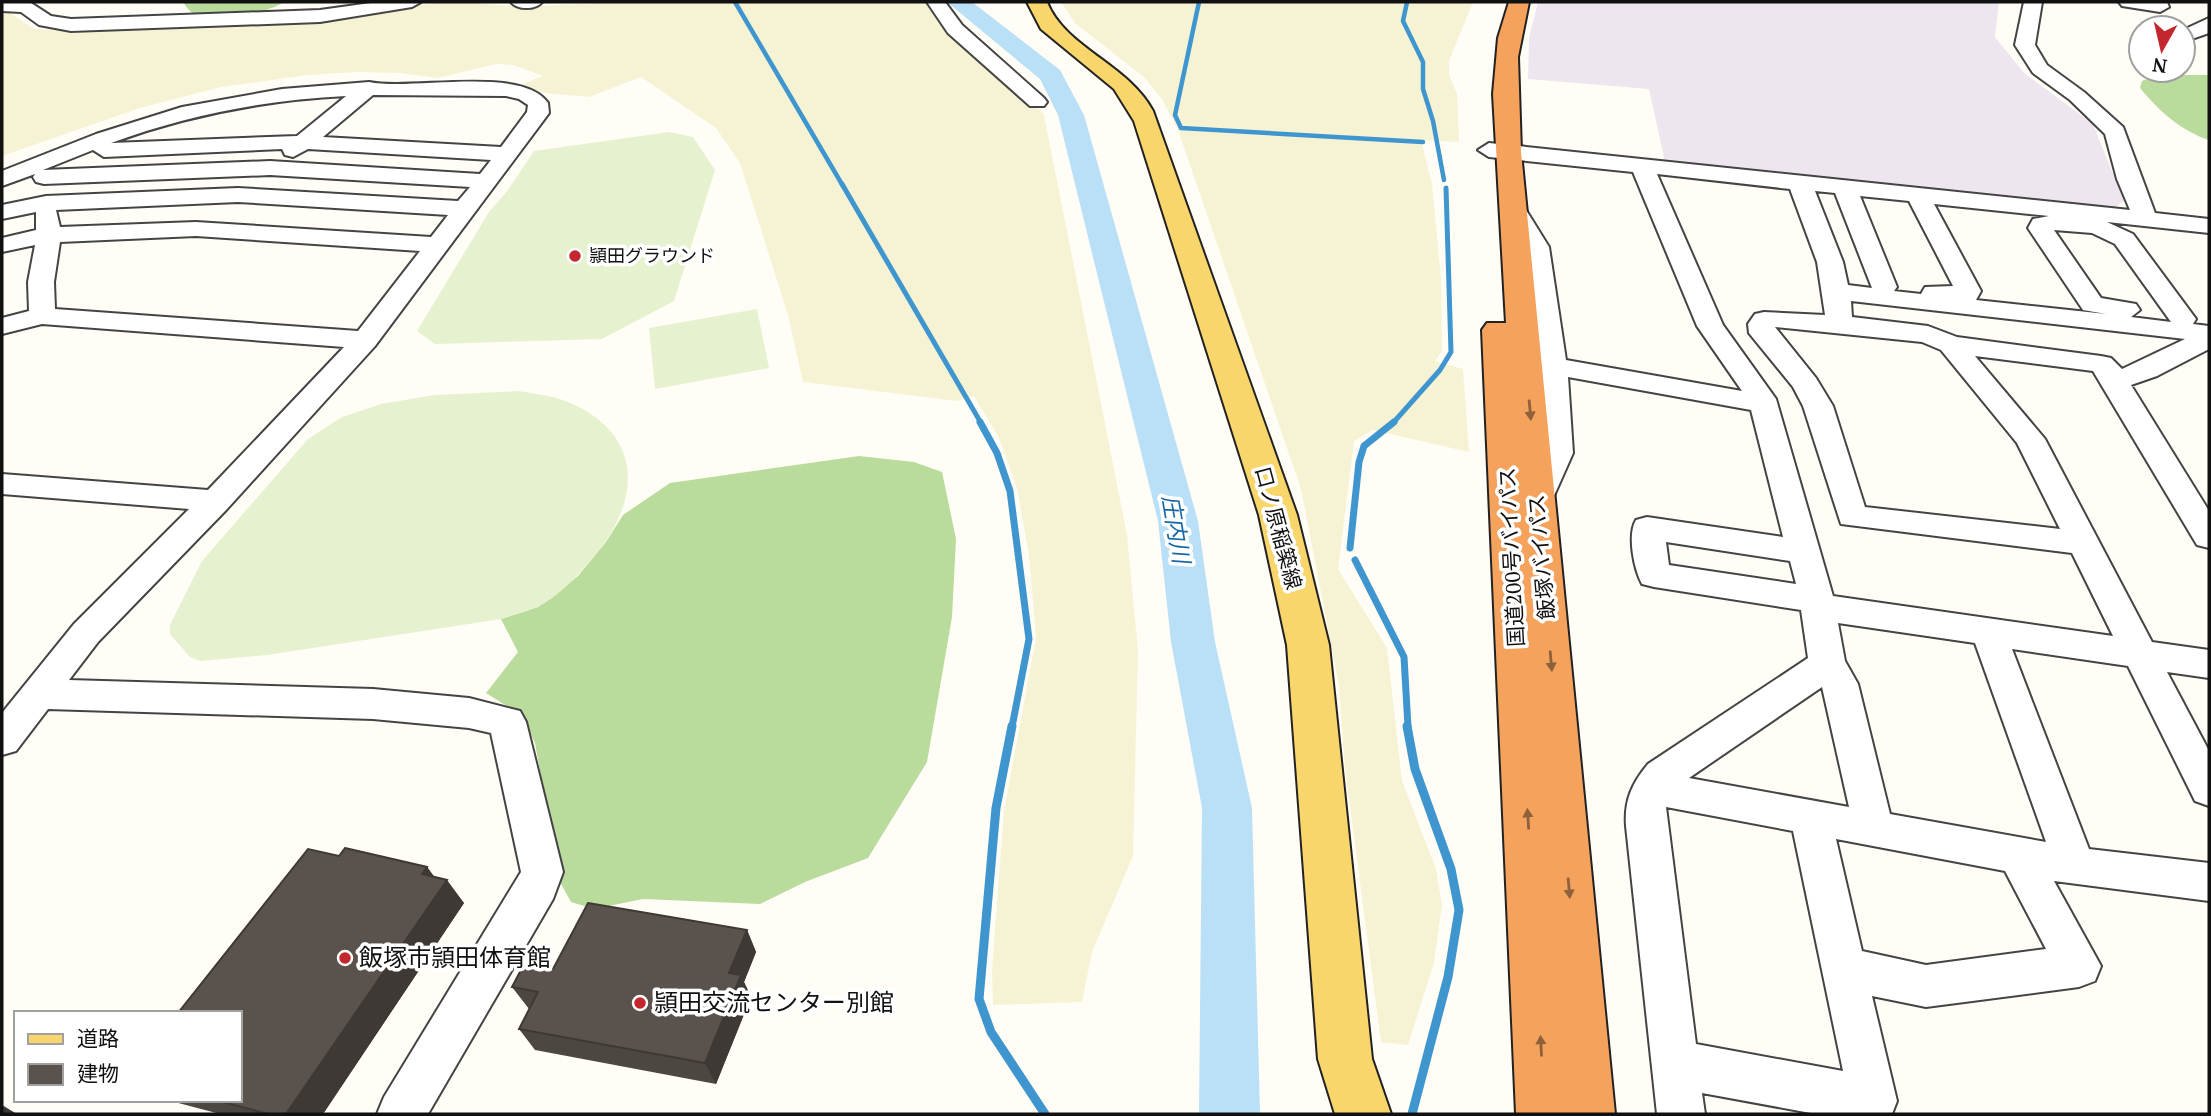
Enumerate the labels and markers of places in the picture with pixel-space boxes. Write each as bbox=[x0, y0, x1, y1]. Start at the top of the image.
place label: 頴田グラウンド bbox=[589, 243, 715, 267]
marker: 頴田グラウンド bbox=[567, 248, 583, 264]
place label: 飯塚市頴田体育館 bbox=[359, 941, 551, 973]
marker: 飯塚市頴田体育館 bbox=[337, 950, 353, 966]
place label: 頴田交流センター別館 bbox=[654, 986, 894, 1018]
marker: 頴田交流センター別館 bbox=[632, 995, 648, 1011]

